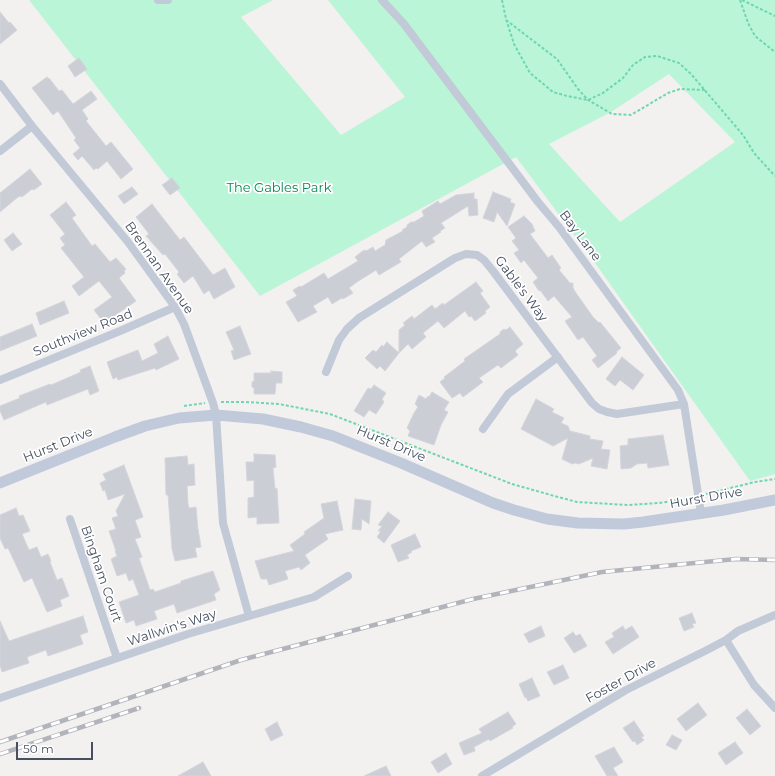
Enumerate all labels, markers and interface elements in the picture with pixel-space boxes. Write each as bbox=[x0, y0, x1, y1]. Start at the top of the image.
park label: The Gables Park bbox=[227, 180, 331, 196]
street label: Bay Lane bbox=[556, 207, 604, 265]
street label: Brennan Avenue bbox=[121, 219, 197, 317]
street label: Gable's Way bbox=[491, 253, 551, 325]
street label: Southview Road bbox=[31, 306, 135, 360]
street label: Hurst Drive bbox=[354, 422, 428, 466]
street label: Hurst Drive bbox=[21, 424, 95, 466]
street label: Hurst Drive bbox=[668, 484, 744, 512]
street label: Bingham Court bbox=[77, 524, 125, 624]
street label: Wallwin's Way bbox=[126, 606, 218, 650]
street label: Foster Drive bbox=[583, 655, 659, 707]
scale bar bbox=[18, 734, 95, 760]
text: 50 m bbox=[23, 741, 54, 756]

